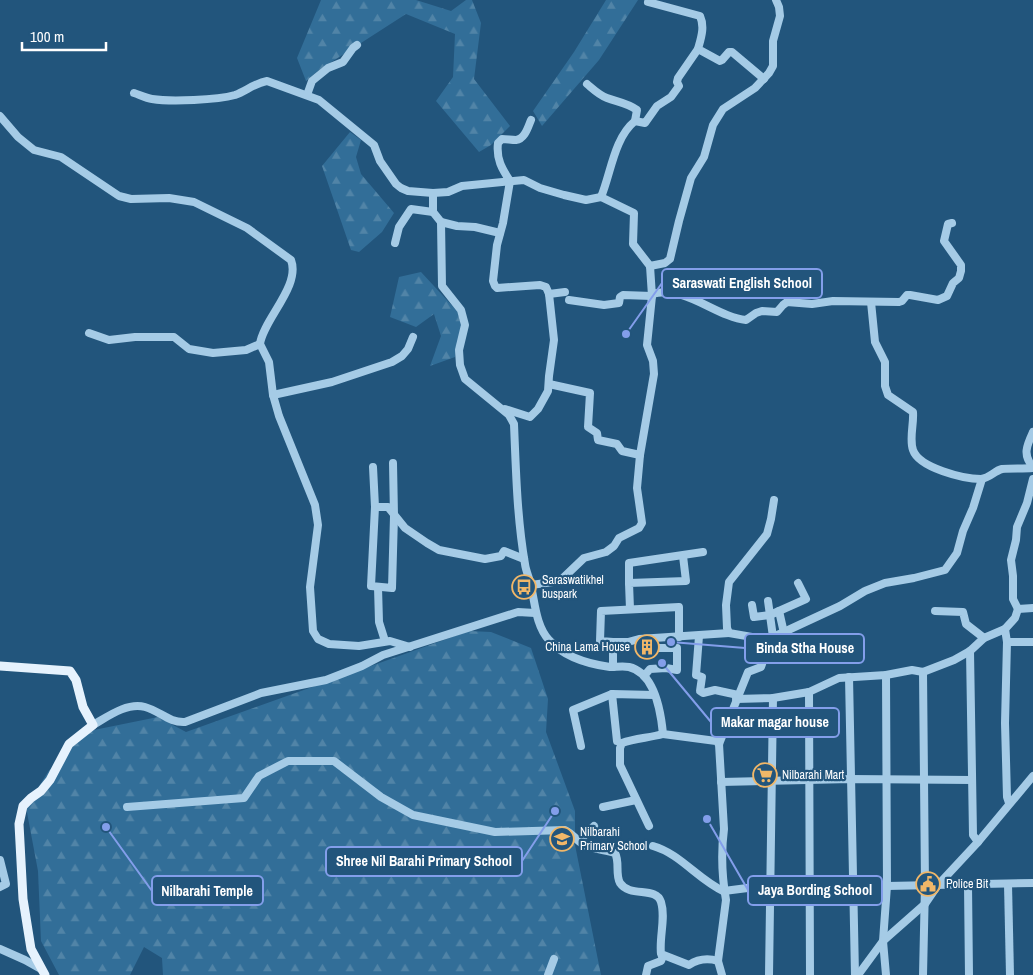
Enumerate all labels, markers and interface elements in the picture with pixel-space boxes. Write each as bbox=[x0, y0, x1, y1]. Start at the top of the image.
scale bar bbox=[22, 20, 106, 52]
text: 100 m bbox=[30, 26, 64, 47]
callout: Saraswati English School bbox=[662, 269, 822, 298]
text: Saraswati English School bbox=[672, 274, 812, 292]
place label: Saraswatikhel buspark bbox=[542, 572, 604, 602]
bus stop icon: Saraswatikhel buspark bbox=[511, 574, 537, 600]
building icon: China Lama House bbox=[634, 634, 660, 660]
callout: Binda Stha House bbox=[745, 634, 864, 663]
place label: China Lama House bbox=[545, 639, 630, 655]
text: Binda Stha House bbox=[756, 639, 854, 657]
callout: Makar magar house bbox=[711, 708, 839, 737]
text: Makar magar house bbox=[721, 713, 829, 731]
supermarket icon: Nilbarahi Mart bbox=[752, 762, 778, 788]
place label: Nilbarahi Mart bbox=[782, 767, 845, 783]
place label: Nilbarahi Primary School bbox=[580, 824, 647, 854]
school or university icon: Nilbarahi Primary School bbox=[549, 826, 575, 852]
callout: Shree Nil Barahi Primary School bbox=[326, 847, 522, 876]
text: Shree Nil Barahi Primary School bbox=[336, 852, 512, 870]
public building icon: Police Bit bbox=[915, 871, 941, 897]
callout: Nilbarahi Temple bbox=[152, 876, 263, 905]
callout: Jaya Bording School bbox=[748, 876, 882, 905]
place label: Police Bit bbox=[946, 876, 988, 892]
text: Jaya Bording School bbox=[758, 881, 872, 899]
text: Nilbarahi Temple bbox=[161, 882, 253, 900]

